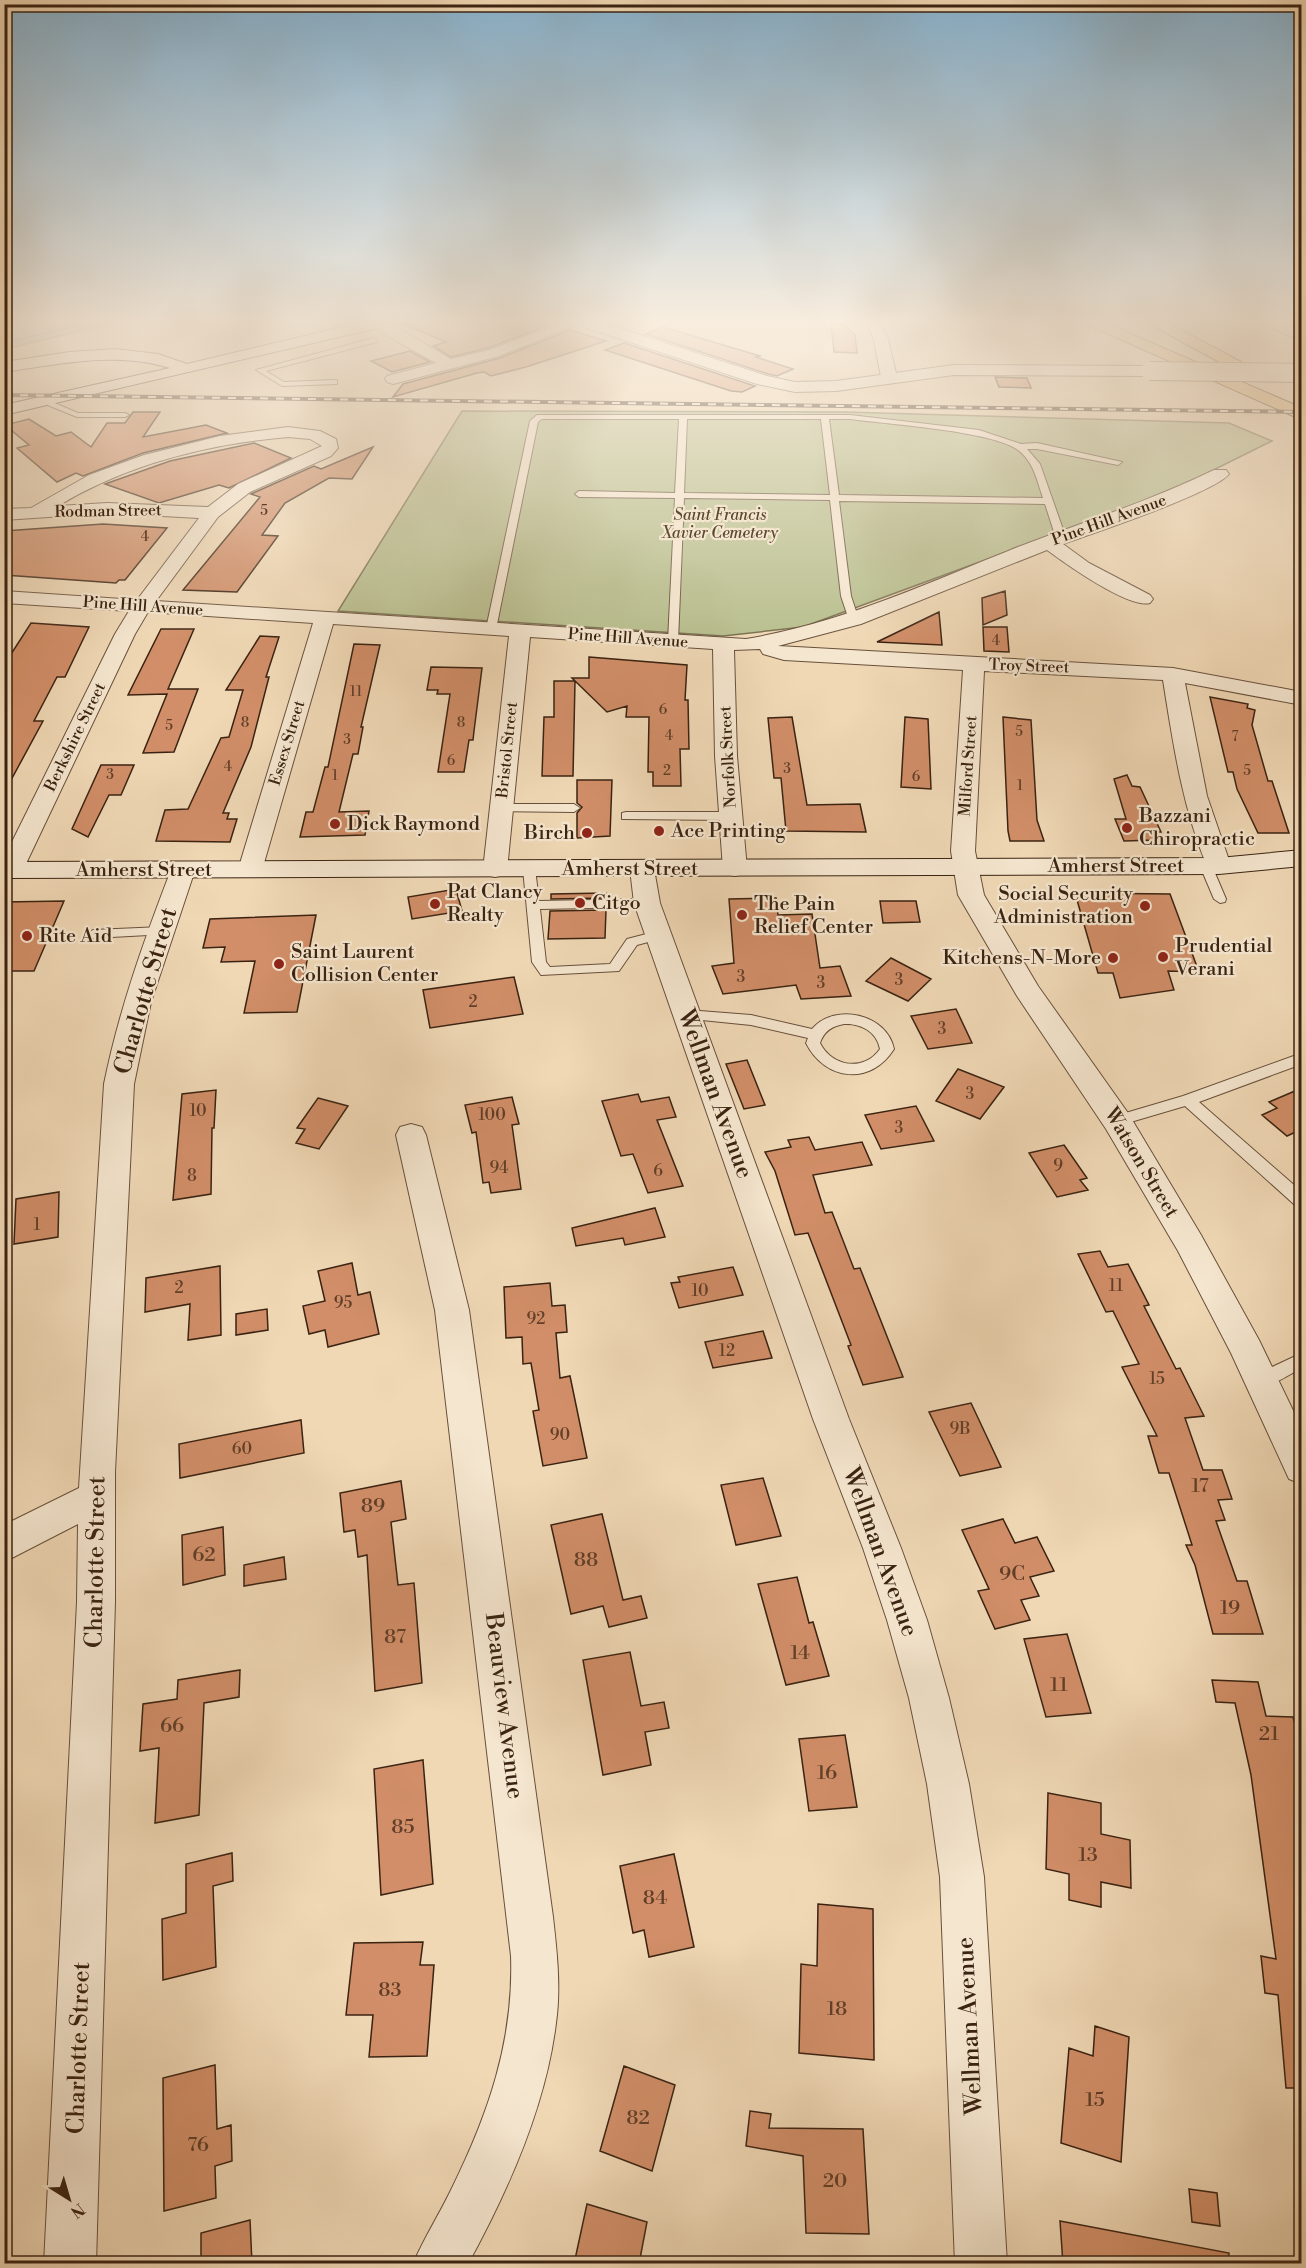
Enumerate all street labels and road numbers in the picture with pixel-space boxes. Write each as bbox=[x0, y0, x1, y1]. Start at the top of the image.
street label: Pine Hill Avenue bbox=[1049, 490, 1169, 550]
street label: Rodman Street bbox=[54, 500, 162, 522]
street label: Pine Hill Avenue bbox=[82, 592, 204, 620]
street label: Pine Hill Avenue bbox=[567, 624, 689, 652]
street label: Troy Street bbox=[988, 655, 1070, 677]
street label: Berkshire Street bbox=[40, 679, 110, 796]
street label: Essex Street bbox=[265, 698, 310, 788]
street label: Bristol Street bbox=[492, 700, 522, 800]
street label: Norfolk Street bbox=[715, 705, 741, 809]
street label: Milford Street bbox=[954, 714, 982, 817]
street label: Amherst Street bbox=[1047, 854, 1184, 879]
street label: Amherst Street bbox=[561, 857, 698, 882]
street label: Amherst Street bbox=[75, 858, 212, 883]
street label: Charlotte Street bbox=[108, 904, 184, 1078]
street label: Wellman Avenue bbox=[670, 1004, 760, 1183]
street label: Watson Street bbox=[1098, 1102, 1184, 1223]
street label: Wellman Avenue bbox=[835, 1462, 925, 1641]
street label: Charlotte Street bbox=[79, 1475, 113, 1648]
street label: Beauview Avenue bbox=[478, 1610, 530, 1801]
street label: Wellman Avenue bbox=[950, 1936, 990, 2117]
street label: Charlotte Street bbox=[61, 1961, 97, 2135]

